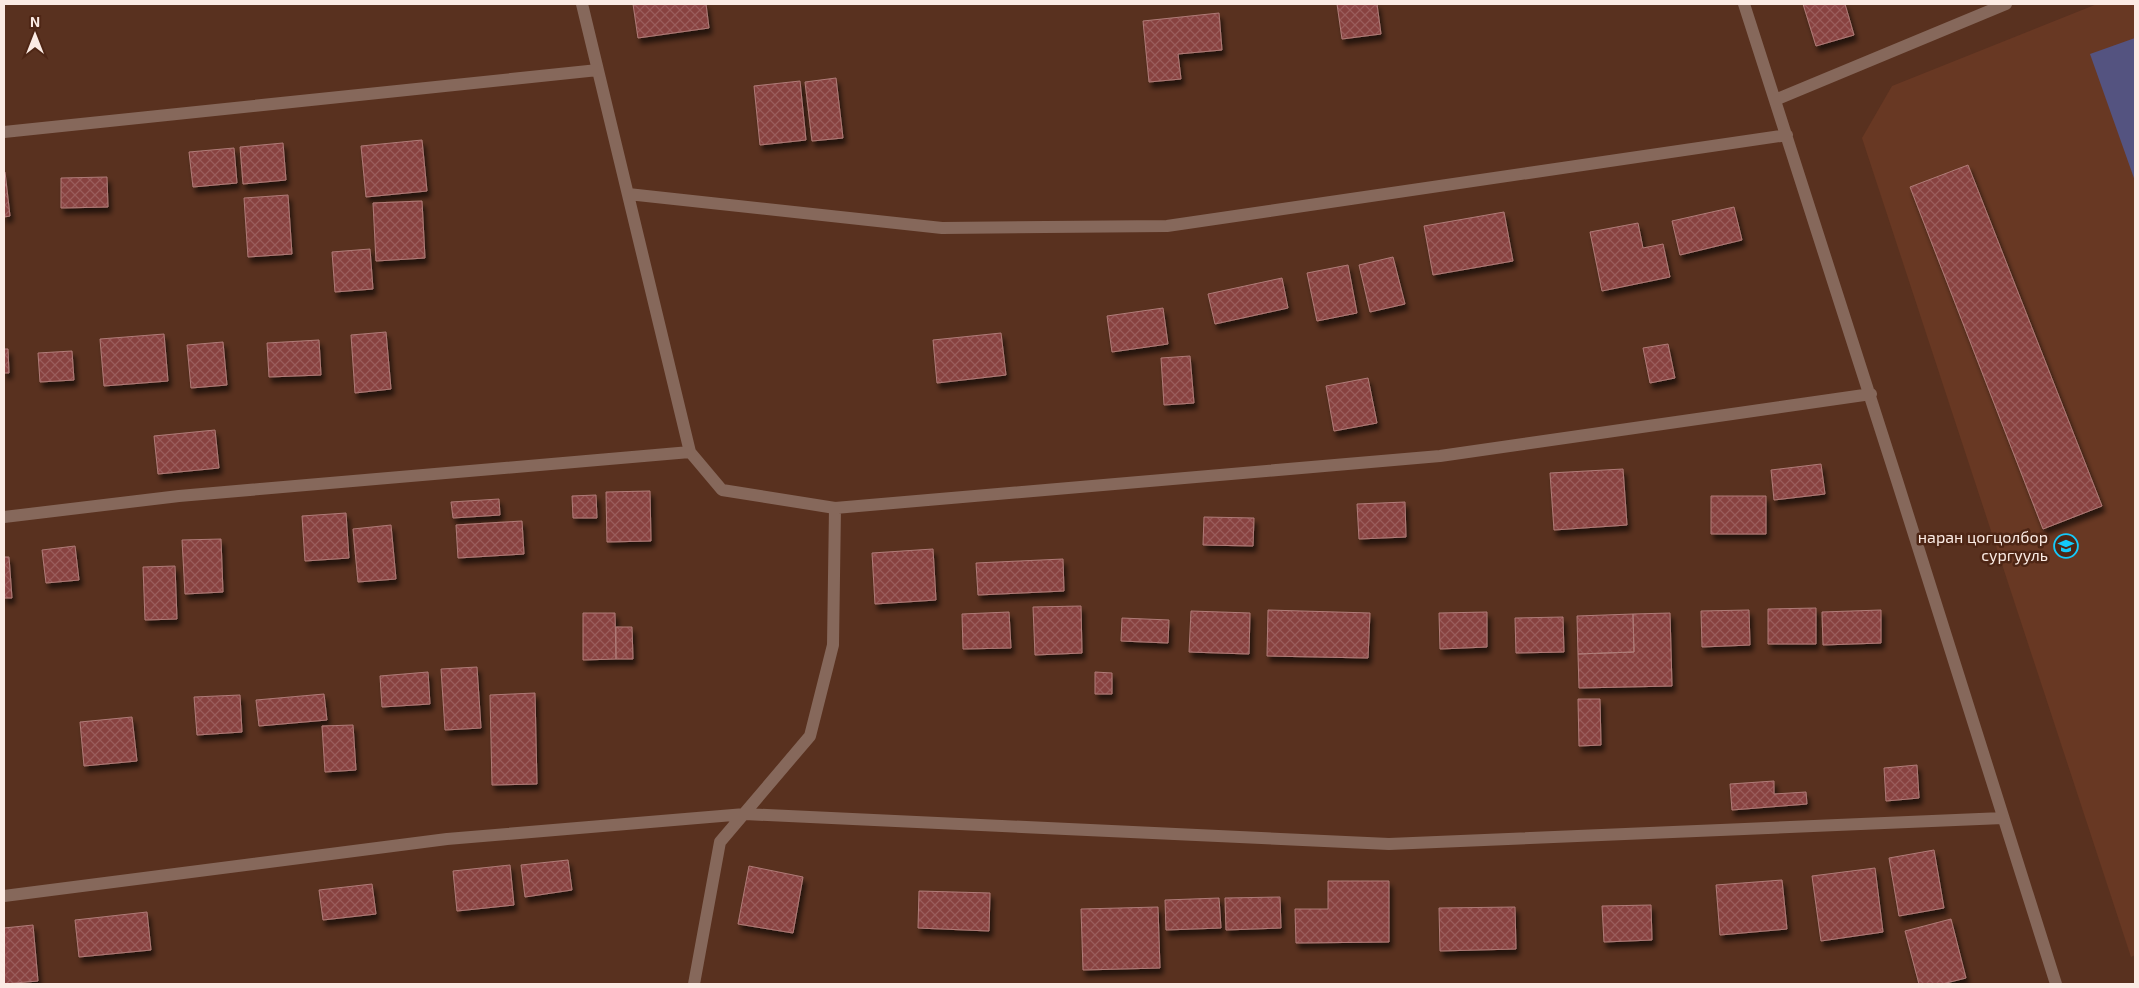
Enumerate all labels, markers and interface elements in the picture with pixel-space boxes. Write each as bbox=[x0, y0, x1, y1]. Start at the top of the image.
north arrow bbox=[10, 10, 60, 60]
text: N bbox=[30, 13, 40, 30]
place label: наран цогцолбор сургууль bbox=[1918, 527, 2048, 565]
school or university icon: наран цогцолбор сургууль bbox=[2053, 533, 2079, 559]

